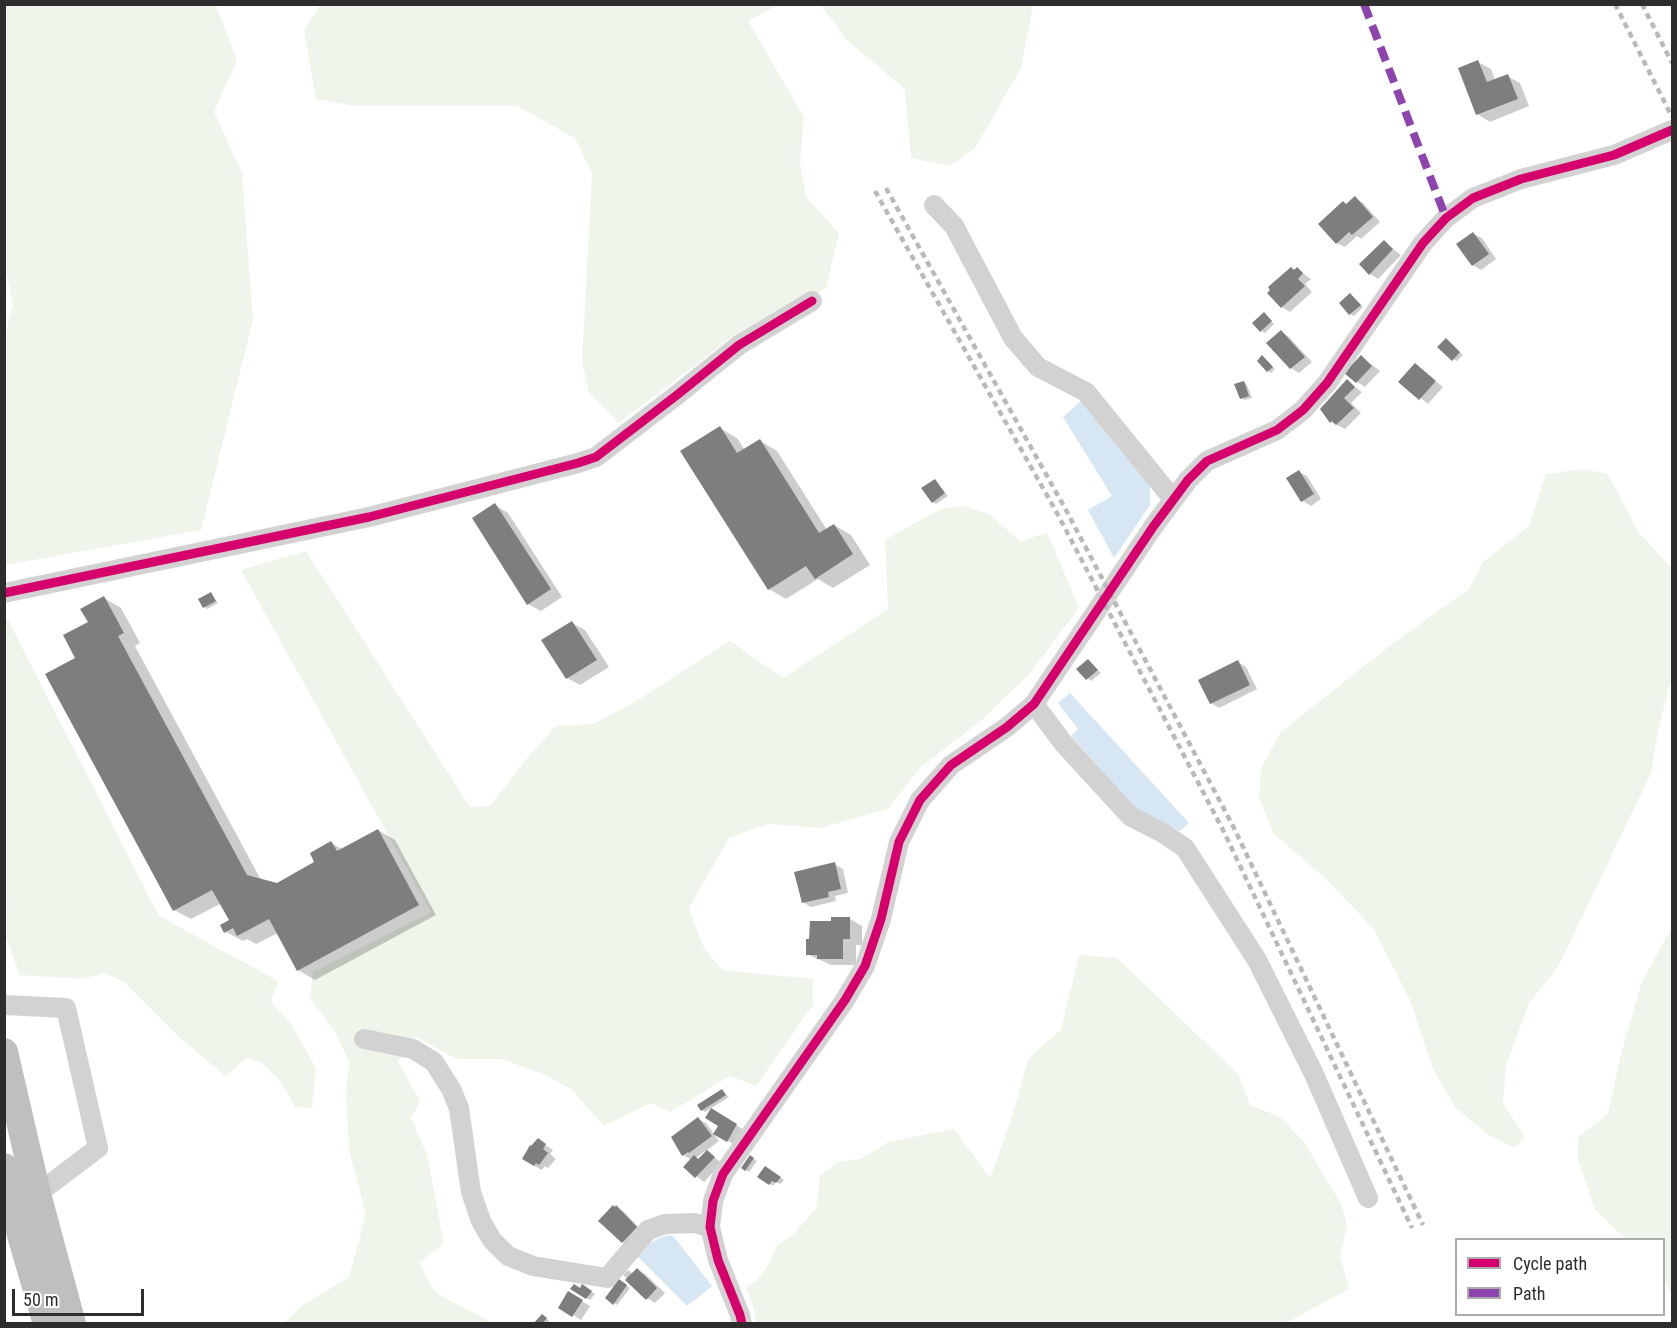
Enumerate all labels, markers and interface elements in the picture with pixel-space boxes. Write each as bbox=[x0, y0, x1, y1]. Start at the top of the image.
legend bbox=[1455, 1238, 1665, 1316]
text: Cycle path bbox=[1513, 1253, 1587, 1274]
scale bar bbox=[15, 1277, 147, 1315]
text: Path bbox=[1513, 1283, 1546, 1304]
text: 50 m bbox=[23, 1289, 58, 1310]

